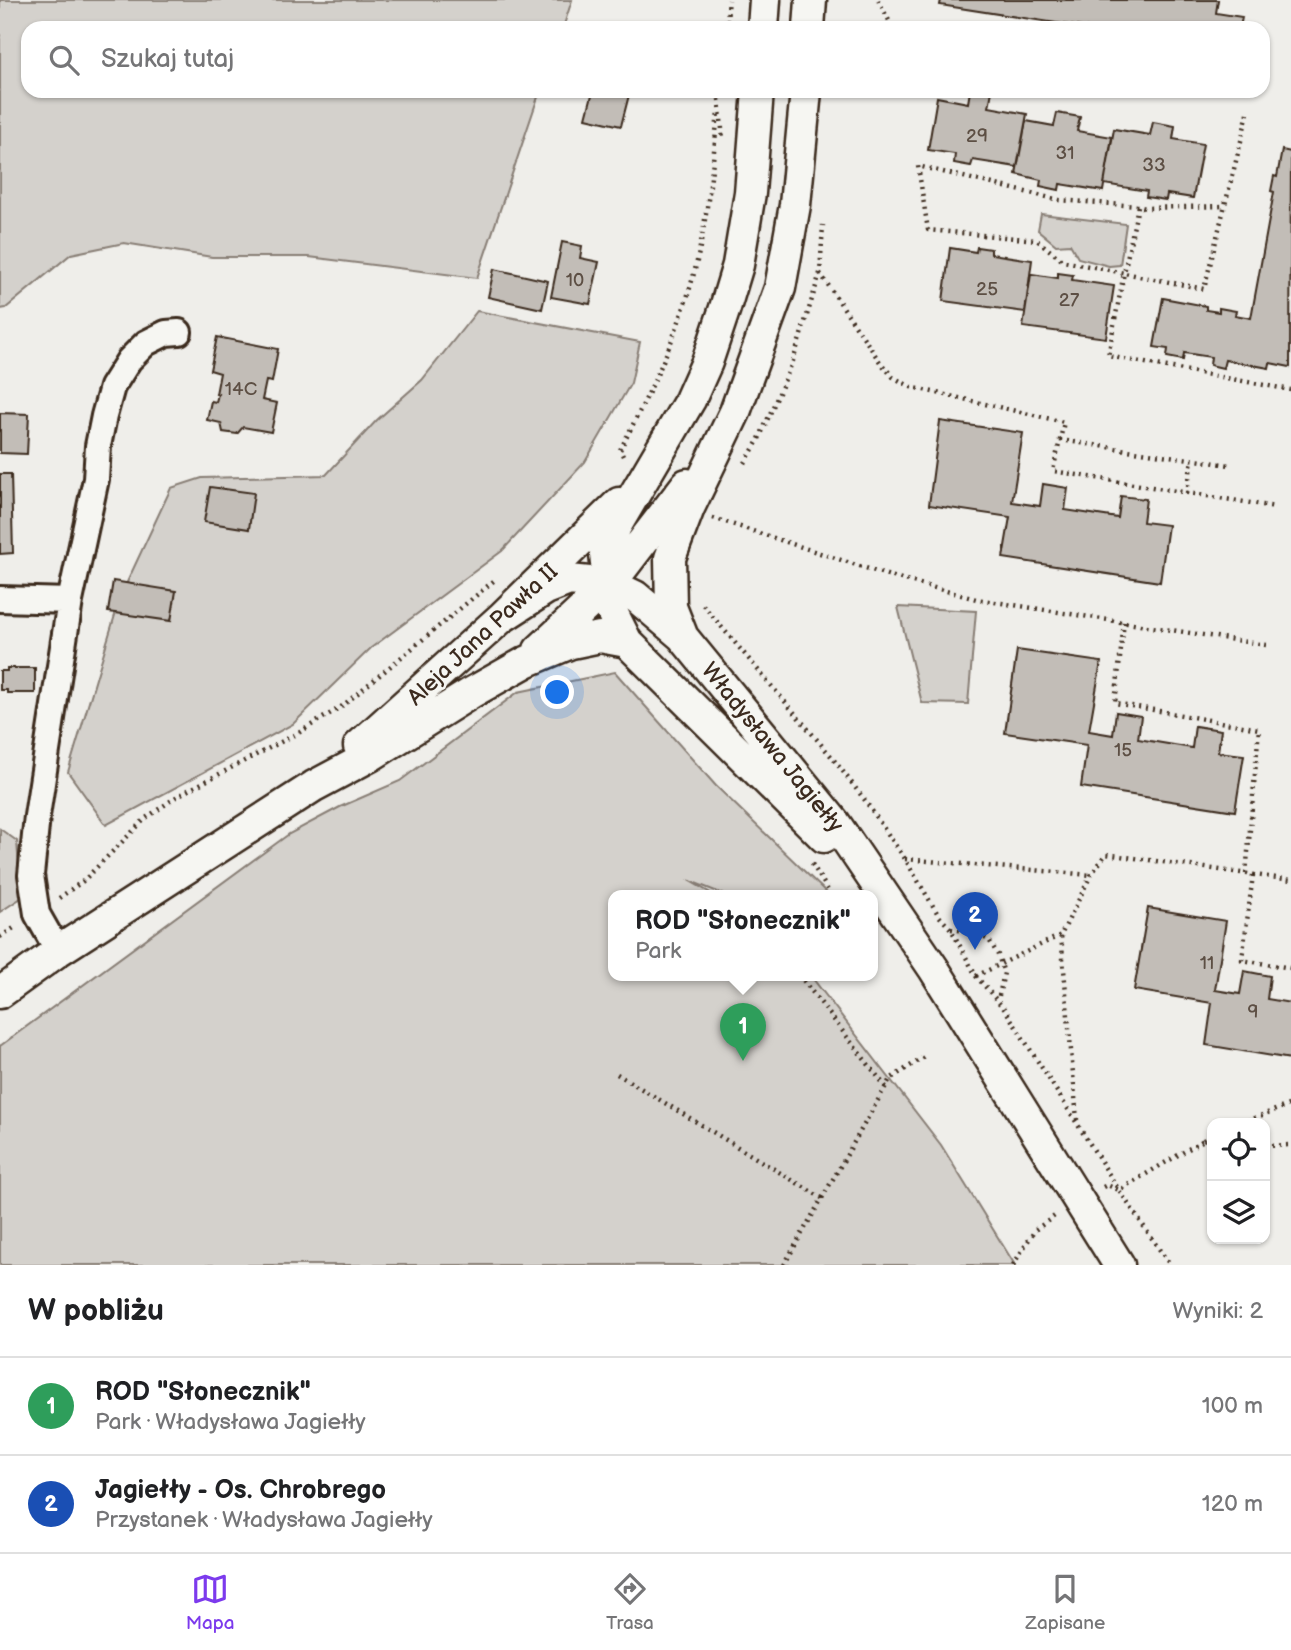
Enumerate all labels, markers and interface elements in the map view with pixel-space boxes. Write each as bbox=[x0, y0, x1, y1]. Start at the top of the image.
search box bbox=[21, 21, 1270, 98]
icon: search bbox=[45, 41, 83, 79]
text: Szukaj tutaj bbox=[101, 44, 234, 75]
house number: 29 bbox=[966, 125, 988, 148]
house number: 31 bbox=[1055, 142, 1075, 165]
house number: 33 bbox=[1142, 154, 1166, 177]
house number: 10 bbox=[566, 269, 584, 292]
house number: 25 bbox=[976, 278, 998, 301]
house number: 27 bbox=[1059, 289, 1080, 312]
house number: 14C bbox=[225, 378, 257, 401]
street label: Aleja Jana Pawła II bbox=[402, 558, 564, 712]
street label: Władysława Jagiełły bbox=[695, 657, 850, 839]
your location bbox=[540, 675, 574, 709]
house number: 15 bbox=[1114, 739, 1132, 762]
popup bbox=[608, 890, 878, 981]
pin: 2 bbox=[952, 892, 998, 950]
text: ROD "Słonecznik" bbox=[635, 906, 851, 937]
text: Park bbox=[635, 937, 681, 965]
house number: 11 bbox=[1200, 952, 1214, 975]
house number: 9 bbox=[1248, 1001, 1258, 1024]
pin: 1 bbox=[720, 1003, 766, 1061]
map controls bbox=[1207, 1118, 1270, 1244]
button: locate bbox=[1207, 1118, 1270, 1181]
button: layers bbox=[1207, 1181, 1270, 1244]
text: W pobliżu bbox=[28, 1293, 164, 1329]
text: Wyniki: 2 bbox=[1172, 1297, 1263, 1325]
text: ROD "Słonecznik" bbox=[95, 1377, 311, 1408]
text: 1 bbox=[46, 1392, 56, 1420]
text: 100 m bbox=[1202, 1392, 1263, 1420]
text: Park · Władysława Jagiełły bbox=[95, 1408, 366, 1436]
text: Jagiełły - Os. Chrobrego bbox=[95, 1475, 386, 1506]
text: 2 bbox=[44, 1490, 58, 1518]
text: 120 m bbox=[1202, 1490, 1263, 1518]
text: Przystanek · Władysława Jagiełły bbox=[95, 1506, 433, 1534]
tab: Mapa bbox=[186, 1570, 235, 1635]
tab: Trasa bbox=[606, 1570, 654, 1635]
tab: Zapisane bbox=[1025, 1570, 1105, 1635]

